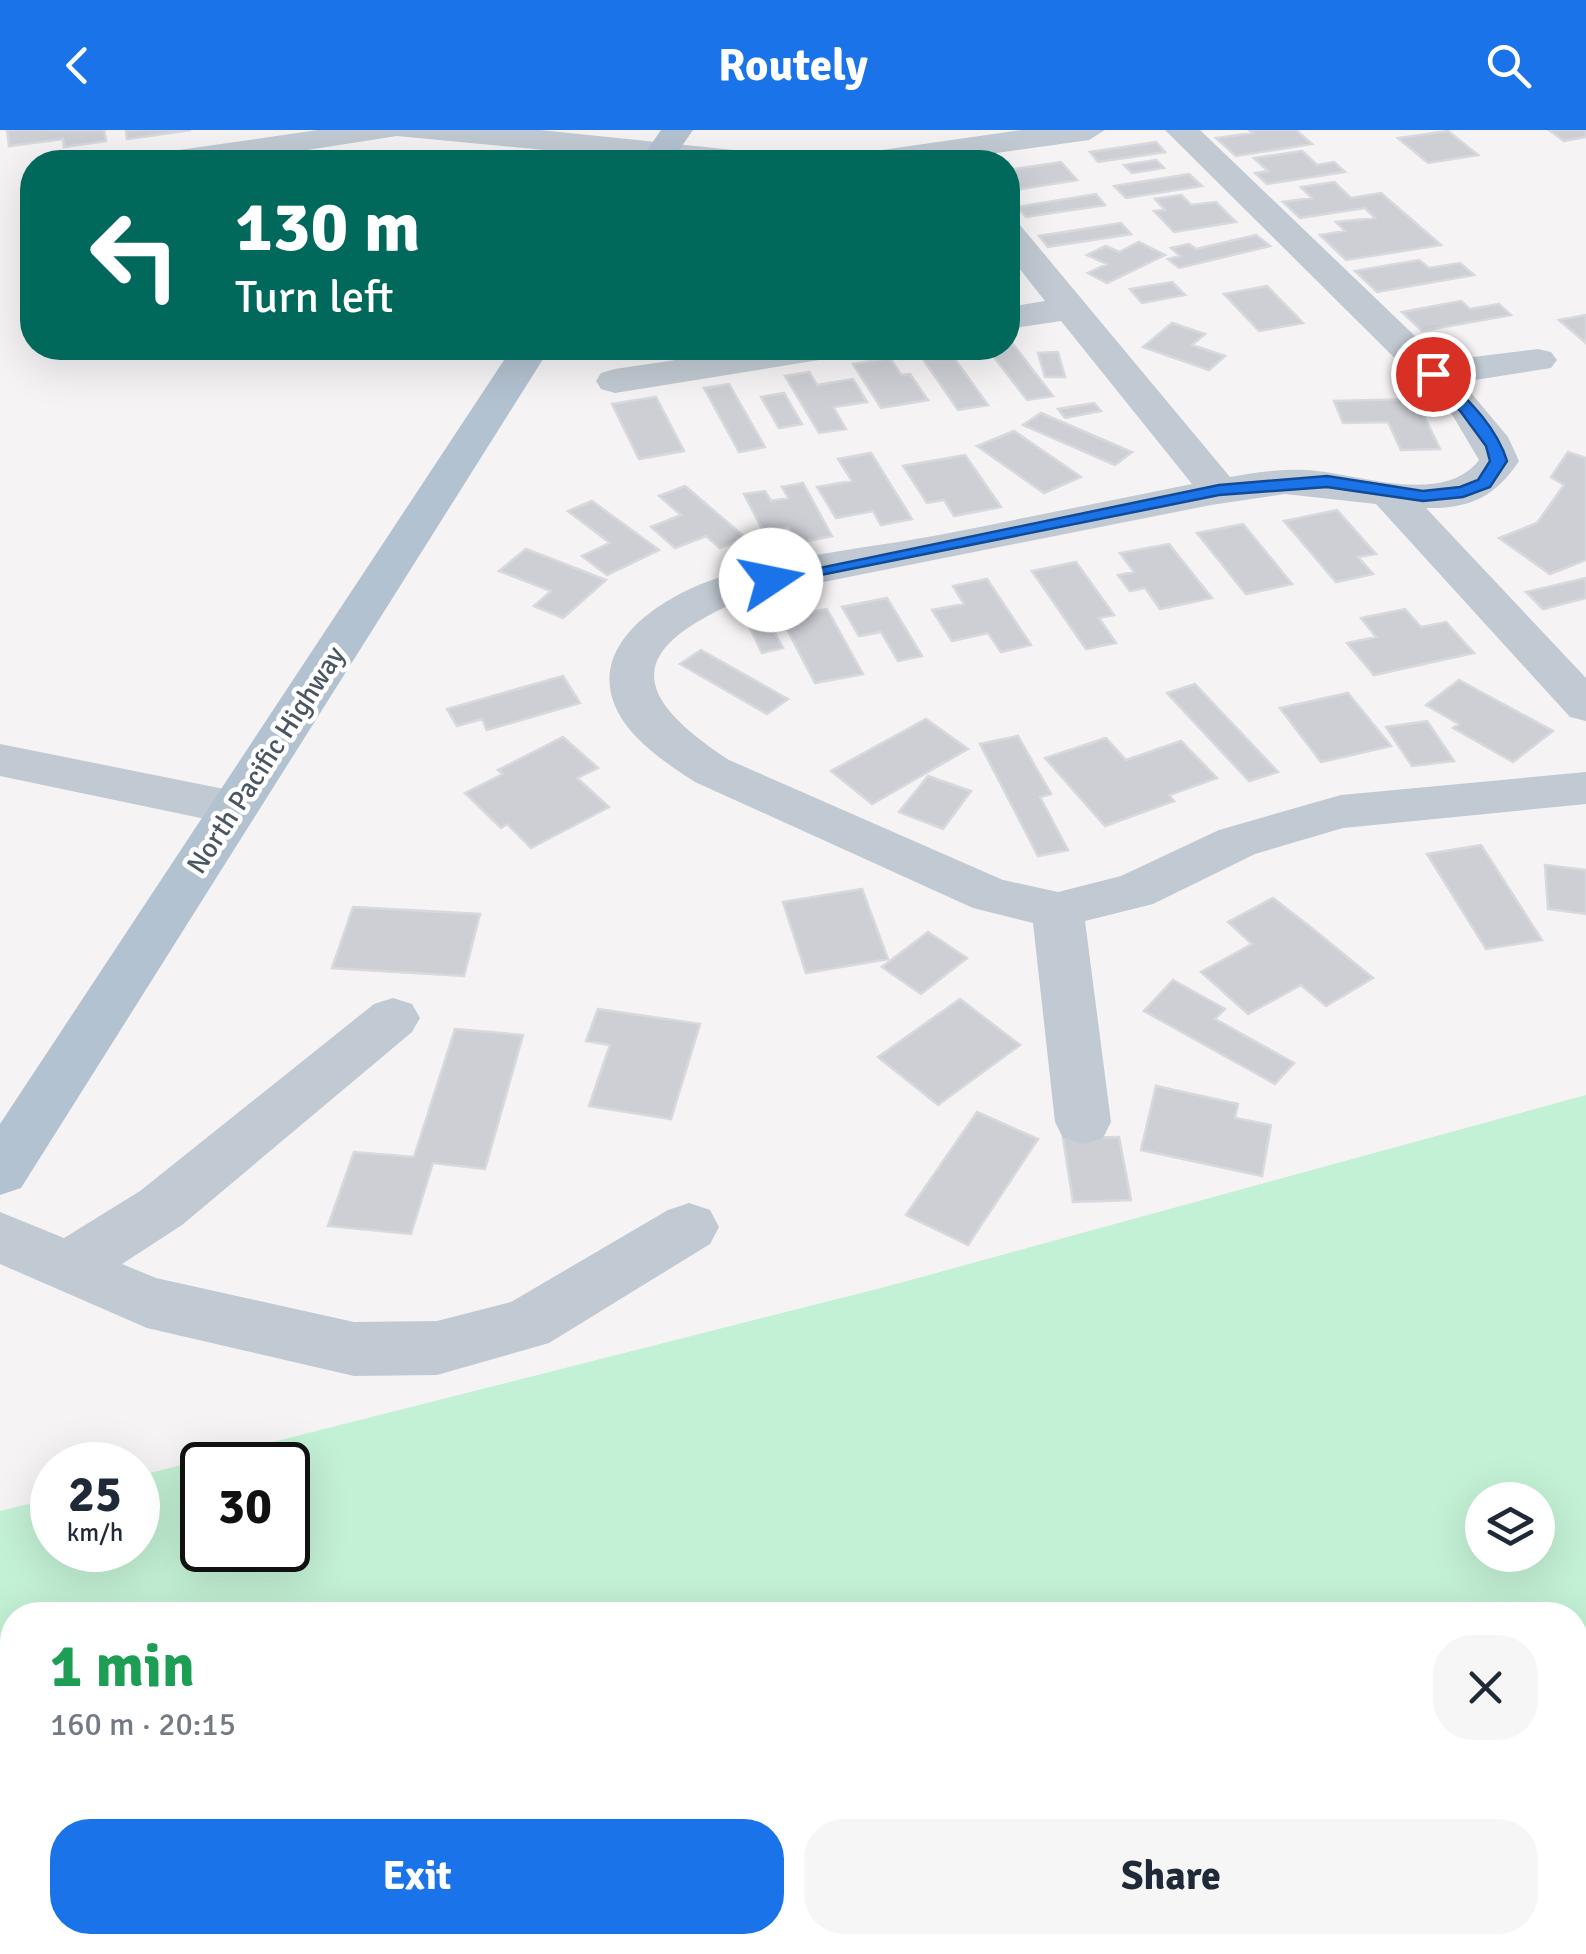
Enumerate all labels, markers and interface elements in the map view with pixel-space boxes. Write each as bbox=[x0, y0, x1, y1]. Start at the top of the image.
icon: back bbox=[50, 38, 105, 93]
text: Routely bbox=[718, 38, 868, 93]
icon: search bbox=[1481, 38, 1536, 93]
text: 130 m bbox=[235, 184, 420, 270]
icon: left bbox=[70, 190, 200, 320]
text: Turn left bbox=[235, 270, 394, 325]
pin bbox=[1391, 332, 1476, 417]
icon: arrive bbox=[1406, 347, 1461, 402]
position arrow bbox=[719, 528, 823, 632]
street label: North Pacific Highway bbox=[180, 640, 352, 880]
speed limit sign: 30 bbox=[180, 1442, 310, 1572]
text: 25 bbox=[68, 1464, 122, 1526]
map controls bbox=[1465, 1482, 1555, 1572]
button: layers bbox=[1465, 1482, 1555, 1572]
text: km/h bbox=[67, 1517, 123, 1548]
text: 1 min bbox=[50, 1630, 195, 1704]
button: close bbox=[1433, 1635, 1538, 1740]
text: 160 m · 20:15 bbox=[50, 1705, 236, 1744]
button: Exit bbox=[50, 1819, 784, 1934]
button: Share bbox=[804, 1819, 1538, 1934]

